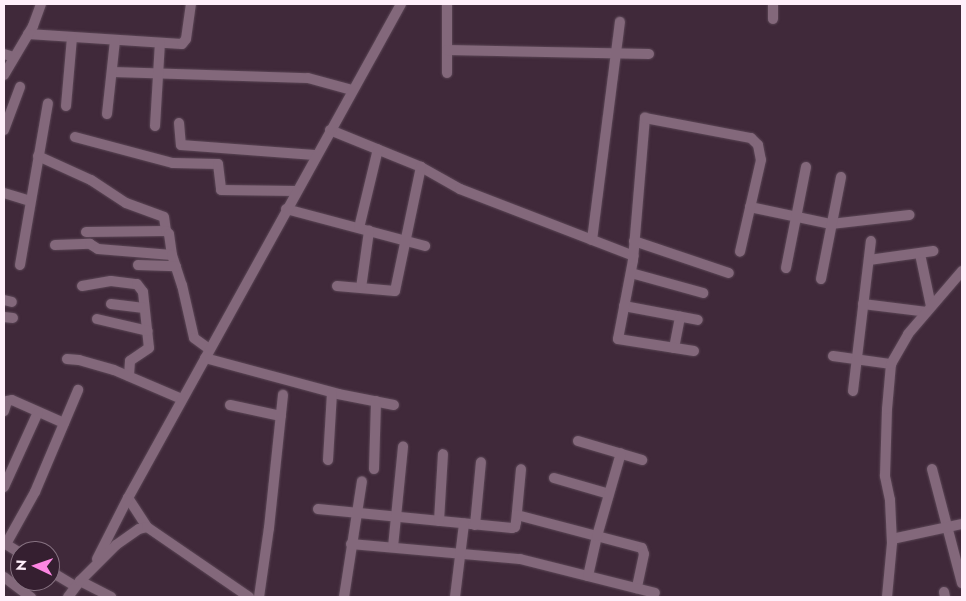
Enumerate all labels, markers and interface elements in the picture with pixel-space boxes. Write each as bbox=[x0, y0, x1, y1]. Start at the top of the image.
north arrow bbox=[10, 541, 60, 591]
text: N bbox=[11, 559, 31, 571]

